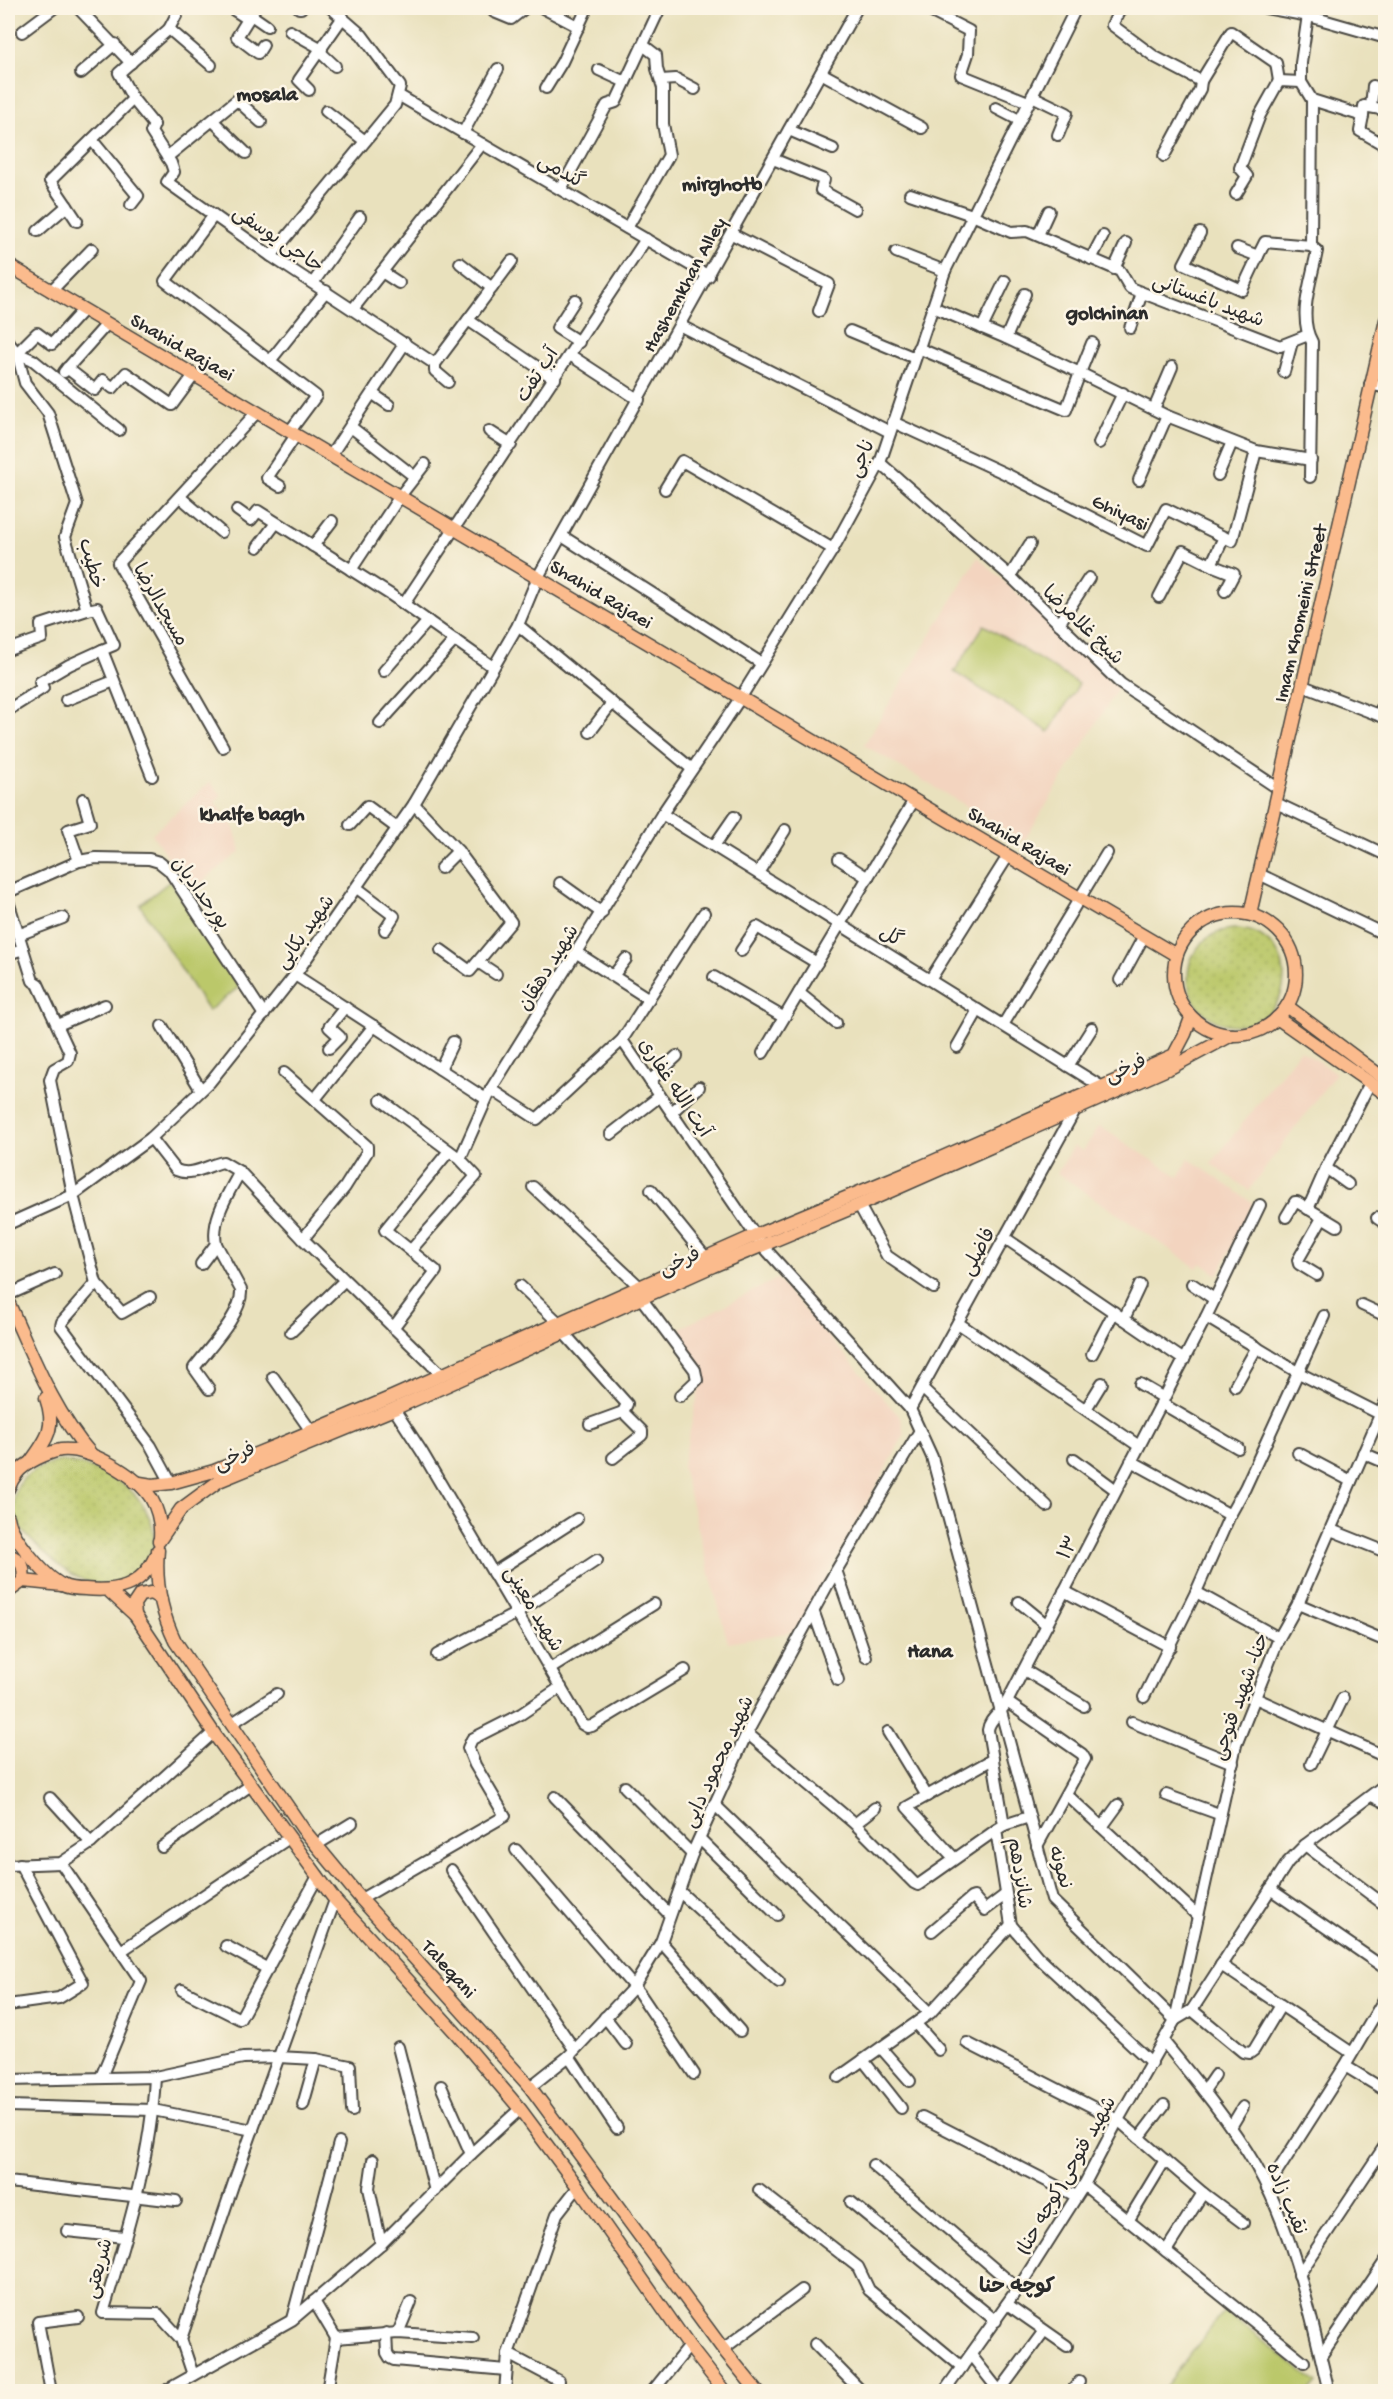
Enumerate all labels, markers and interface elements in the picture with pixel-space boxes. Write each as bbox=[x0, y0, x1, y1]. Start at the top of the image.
district label: mosala bbox=[236, 84, 299, 109]
street label: گندمی bbox=[533, 148, 589, 196]
district label: mirghotb bbox=[682, 174, 762, 199]
street label: حاجی یوسفی bbox=[227, 201, 327, 280]
street label: Hashemkhan Alley bbox=[639, 214, 733, 357]
street label: شهید باغستانی bbox=[1149, 270, 1267, 334]
district label: golchinan bbox=[1065, 303, 1149, 328]
street label: Shahid Rajaei bbox=[125, 310, 237, 388]
street label: آب تفت bbox=[510, 342, 566, 408]
street label: ناجی bbox=[844, 437, 882, 482]
street label: Ghiyasi bbox=[1087, 491, 1152, 537]
street label: Imam Khomeini Street bbox=[1271, 521, 1334, 705]
street label: خطیب bbox=[72, 536, 108, 592]
street label: Shahid Rajaei bbox=[545, 556, 656, 636]
street label: مسجدالرضا bbox=[126, 560, 193, 651]
street label: شیخ غلامرضا bbox=[1036, 581, 1128, 671]
street label: Shahid Rajaei bbox=[963, 803, 1074, 883]
district label: khalfe bagh bbox=[199, 804, 305, 829]
street label: پورحدادیان bbox=[165, 853, 234, 935]
street label: شهید بکایی bbox=[271, 891, 341, 975]
street label: گل bbox=[874, 920, 908, 954]
street label: شهید دهقان bbox=[514, 921, 586, 1016]
street label: آیت الله غفاری bbox=[631, 1033, 718, 1144]
street label: فرخی bbox=[1102, 1050, 1151, 1089]
street label: فاضلی bbox=[957, 1224, 1002, 1281]
street label: فرخی bbox=[656, 1243, 705, 1282]
street label: فرخی bbox=[211, 1438, 260, 1477]
street label: ۱۳ bbox=[1055, 1533, 1086, 1564]
street label: شهید معینی bbox=[497, 1563, 567, 1657]
street label: حنا- شهید فتوحی bbox=[1208, 1630, 1276, 1764]
district label: Hana bbox=[907, 1641, 954, 1666]
street label: شهید محمود دایی bbox=[679, 1692, 761, 1832]
street label: شانزدهم bbox=[1001, 1836, 1036, 1911]
street label: نمونه bbox=[1041, 1843, 1076, 1893]
street label: Taleqani bbox=[415, 1936, 480, 2004]
street label: (کوچه حنا)شهید فتوحی bbox=[1012, 2093, 1123, 2260]
street label: نقیب زاده bbox=[1259, 2159, 1311, 2239]
street label: شریعتی bbox=[81, 2236, 119, 2302]
district label: کوچه حنا bbox=[979, 2276, 1056, 2301]

